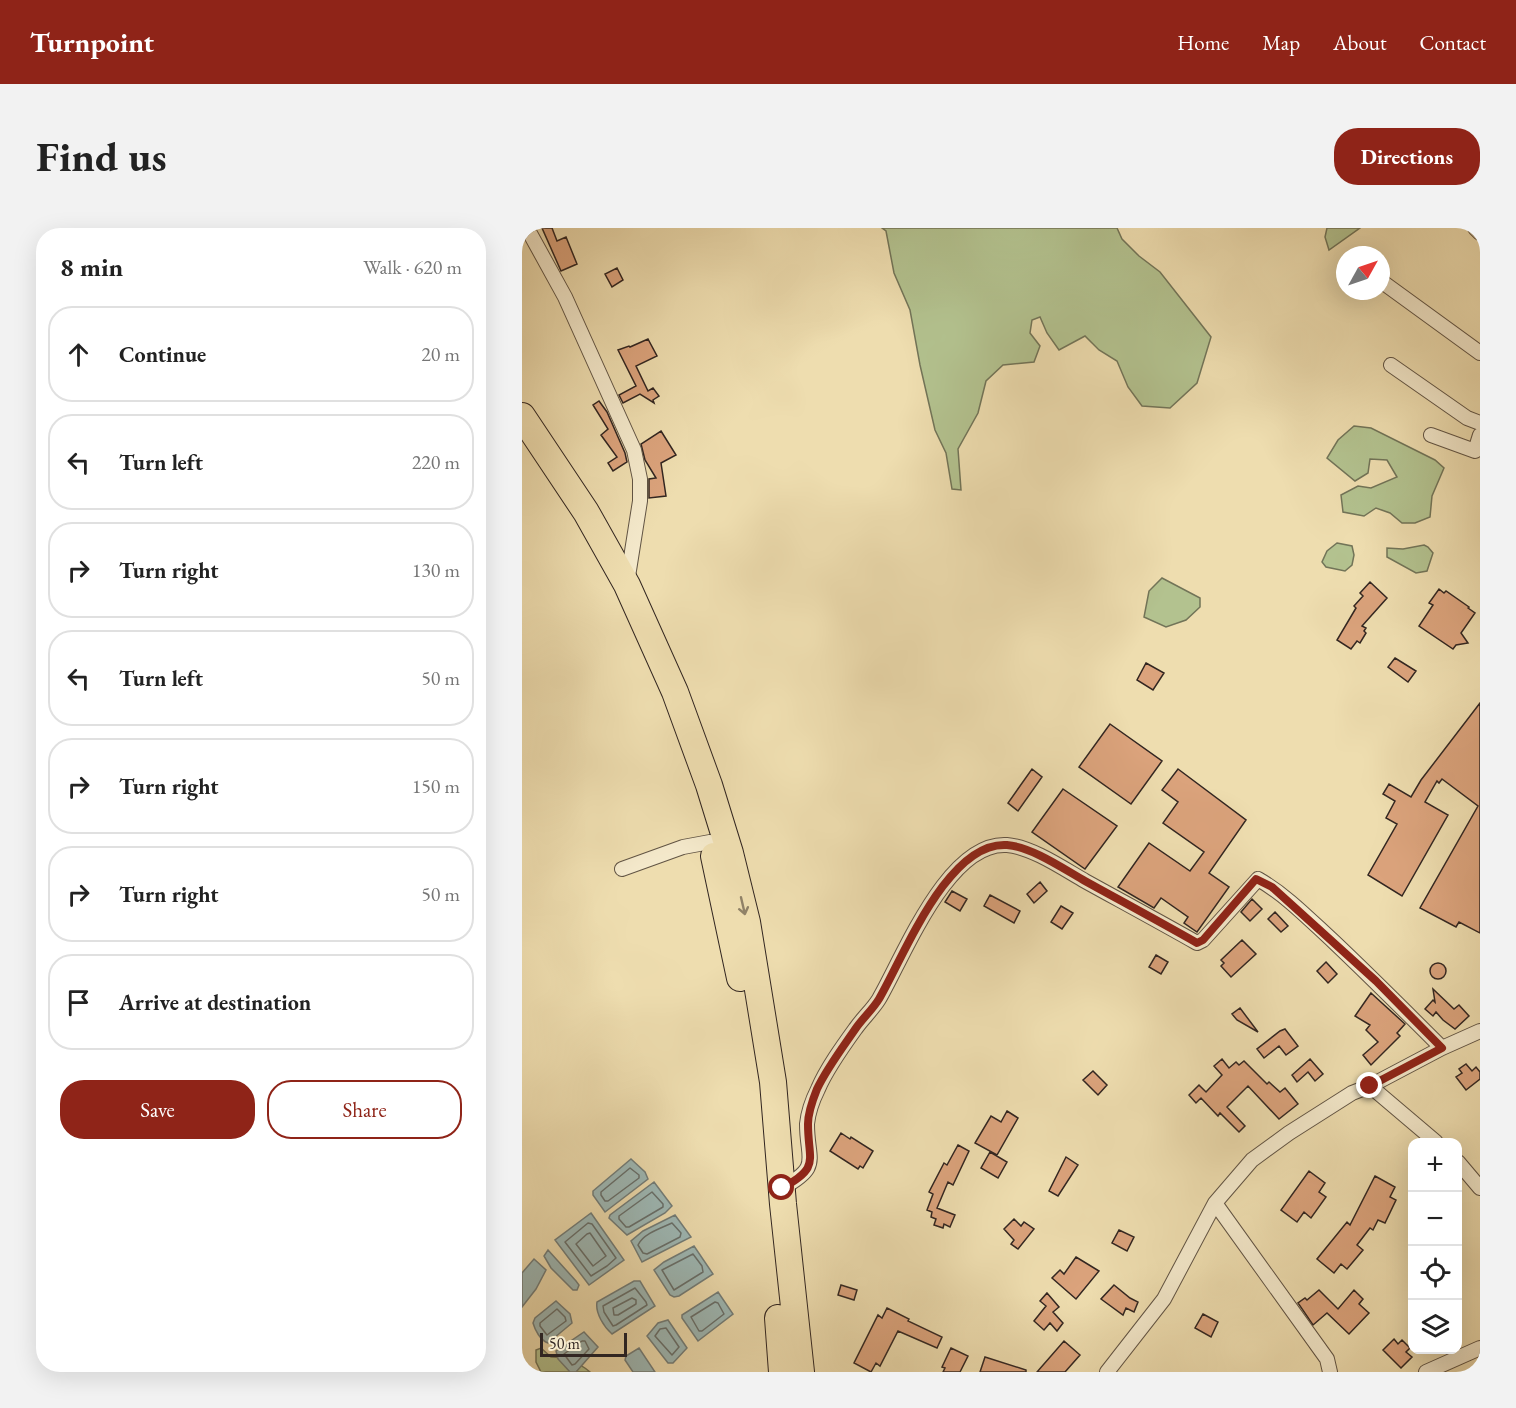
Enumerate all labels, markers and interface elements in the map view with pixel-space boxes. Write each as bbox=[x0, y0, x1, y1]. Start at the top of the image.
text: Turnpoint bbox=[30, 24, 154, 60]
text: Home bbox=[1177, 29, 1229, 56]
text: Map bbox=[1262, 29, 1300, 56]
text: About bbox=[1333, 29, 1386, 56]
text: Contact bbox=[1419, 29, 1486, 56]
button: Directions bbox=[1334, 128, 1480, 185]
text: Find us bbox=[36, 129, 167, 184]
north arrow bbox=[1336, 246, 1390, 300]
text: 8 min bbox=[60, 250, 123, 284]
text: Walk · 620 m bbox=[363, 254, 462, 280]
icon: ahead bbox=[62, 338, 95, 371]
text: Continue bbox=[119, 340, 206, 369]
text: 20 m bbox=[421, 341, 460, 367]
icon: left bbox=[62, 446, 95, 479]
text: Turn left bbox=[119, 448, 203, 477]
text: 220 m bbox=[412, 449, 460, 475]
icon: right bbox=[62, 554, 95, 587]
text: Turn right bbox=[119, 556, 218, 585]
text: 130 m bbox=[412, 557, 460, 583]
icon: left bbox=[62, 662, 95, 695]
text: Turn left bbox=[119, 664, 203, 693]
text: 50 m bbox=[421, 665, 460, 691]
icon: right bbox=[62, 770, 95, 803]
text: Turn right bbox=[119, 772, 218, 801]
text: 150 m bbox=[412, 773, 460, 799]
icon: right bbox=[62, 878, 95, 911]
text: Turn right bbox=[119, 880, 218, 909]
text: 50 m bbox=[421, 881, 460, 907]
one-way arrow bbox=[738, 896, 750, 915]
icon: arrive bbox=[62, 986, 95, 1019]
text: Arrive at destination bbox=[119, 988, 311, 1017]
route end bbox=[1356, 1072, 1382, 1098]
button: Save bbox=[60, 1080, 255, 1139]
button: Share bbox=[267, 1080, 462, 1139]
map controls bbox=[1408, 1138, 1462, 1354]
button: + bbox=[1408, 1138, 1462, 1192]
route start bbox=[768, 1174, 794, 1200]
button: − bbox=[1408, 1192, 1462, 1246]
button: locate bbox=[1408, 1246, 1462, 1300]
button: layers bbox=[1408, 1300, 1462, 1354]
scale bar bbox=[540, 1330, 627, 1358]
text: 50 m bbox=[549, 1333, 580, 1354]

